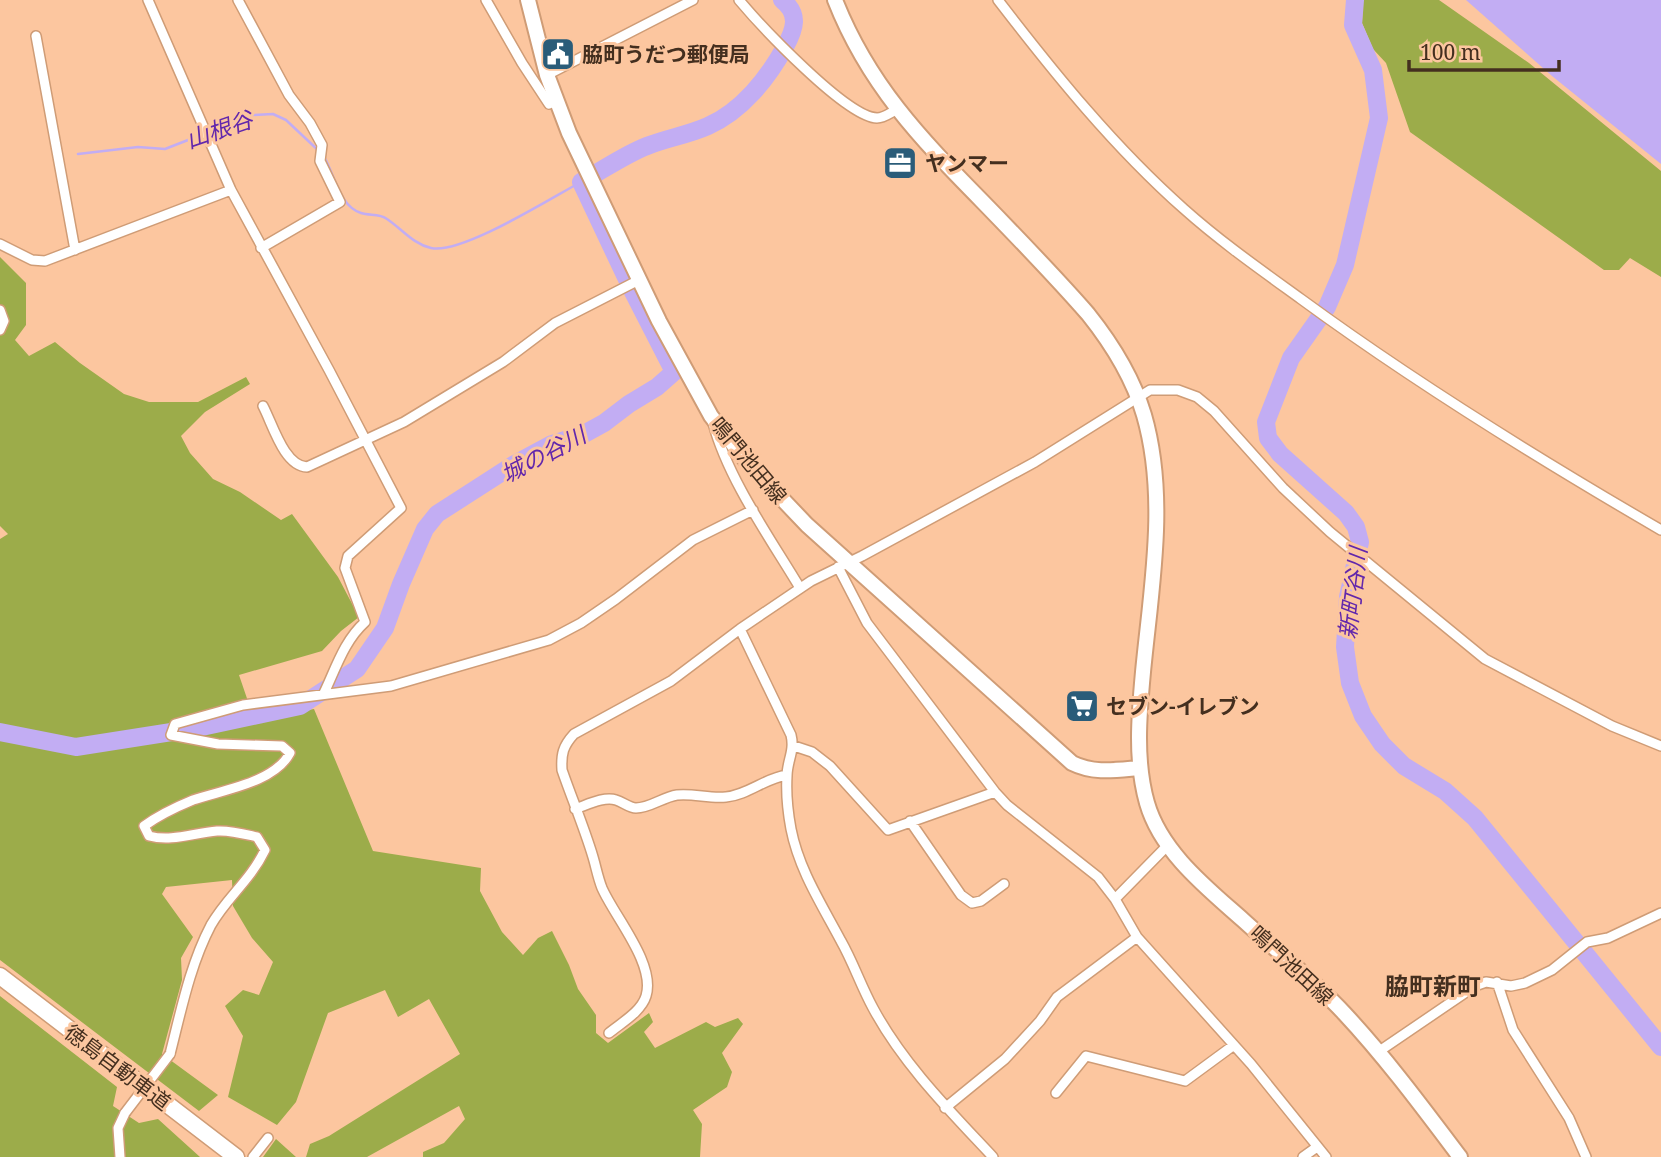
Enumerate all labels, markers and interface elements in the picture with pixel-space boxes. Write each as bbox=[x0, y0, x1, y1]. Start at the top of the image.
scale bar bbox=[1409, 28, 1560, 72]
public building icon: 脇町うだつ郵便局 bbox=[539, 35, 577, 73]
text: 100 m bbox=[1420, 38, 1481, 66]
place label: 脇町うだつ郵便局 bbox=[582, 40, 750, 68]
water label: 山根谷 bbox=[181, 102, 259, 155]
office icon: ヤンマー bbox=[881, 144, 919, 182]
place label: ヤンマー bbox=[925, 149, 1009, 177]
street label: 鳴門池田線 bbox=[705, 411, 793, 509]
water label: 城の谷川 bbox=[495, 417, 594, 490]
water label: 新町谷川 bbox=[1331, 542, 1374, 641]
supermarket icon: セブン-イレブン bbox=[1063, 687, 1101, 725]
place label: セブン-イレブン bbox=[1106, 692, 1260, 720]
street label: 鳴門池田線 bbox=[1244, 919, 1340, 1011]
district label: 脇町新町 bbox=[1385, 969, 1481, 1002]
street label: 徳島自動車道 bbox=[59, 1018, 177, 1116]

